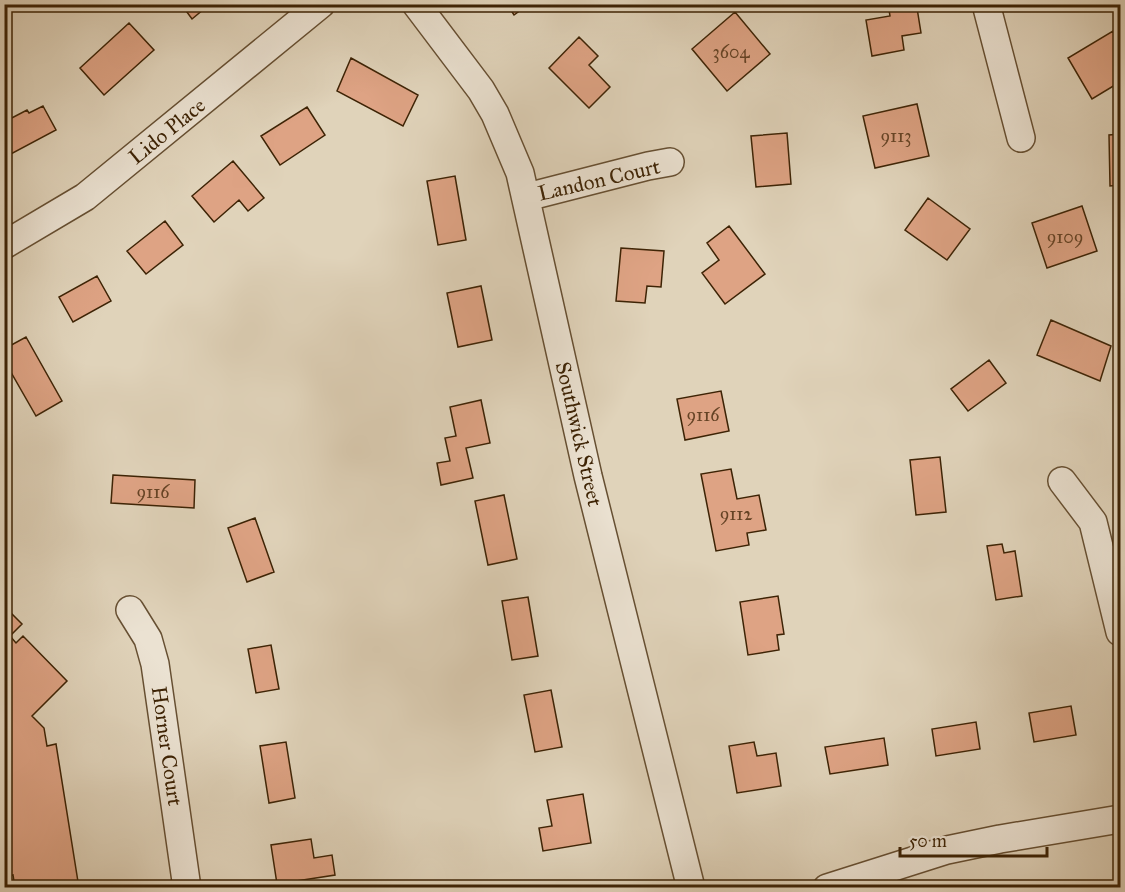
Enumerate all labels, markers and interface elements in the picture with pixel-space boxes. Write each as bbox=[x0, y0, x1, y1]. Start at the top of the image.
house number: 3604 bbox=[713, 41, 750, 63]
street label: Lido Place bbox=[123, 92, 211, 170]
house number: 9113 bbox=[881, 125, 911, 147]
street label: Landon Court bbox=[535, 153, 663, 207]
house number: 9109 bbox=[1047, 226, 1083, 248]
street label: Southwick Street bbox=[550, 359, 608, 509]
house number: 9116 bbox=[687, 404, 720, 426]
house number: 9116 bbox=[137, 481, 170, 503]
house number: 9112 bbox=[720, 503, 752, 525]
street label: Horner Court bbox=[146, 685, 188, 808]
scale bar bbox=[900, 820, 1047, 858]
text: 50 m bbox=[909, 830, 947, 852]

